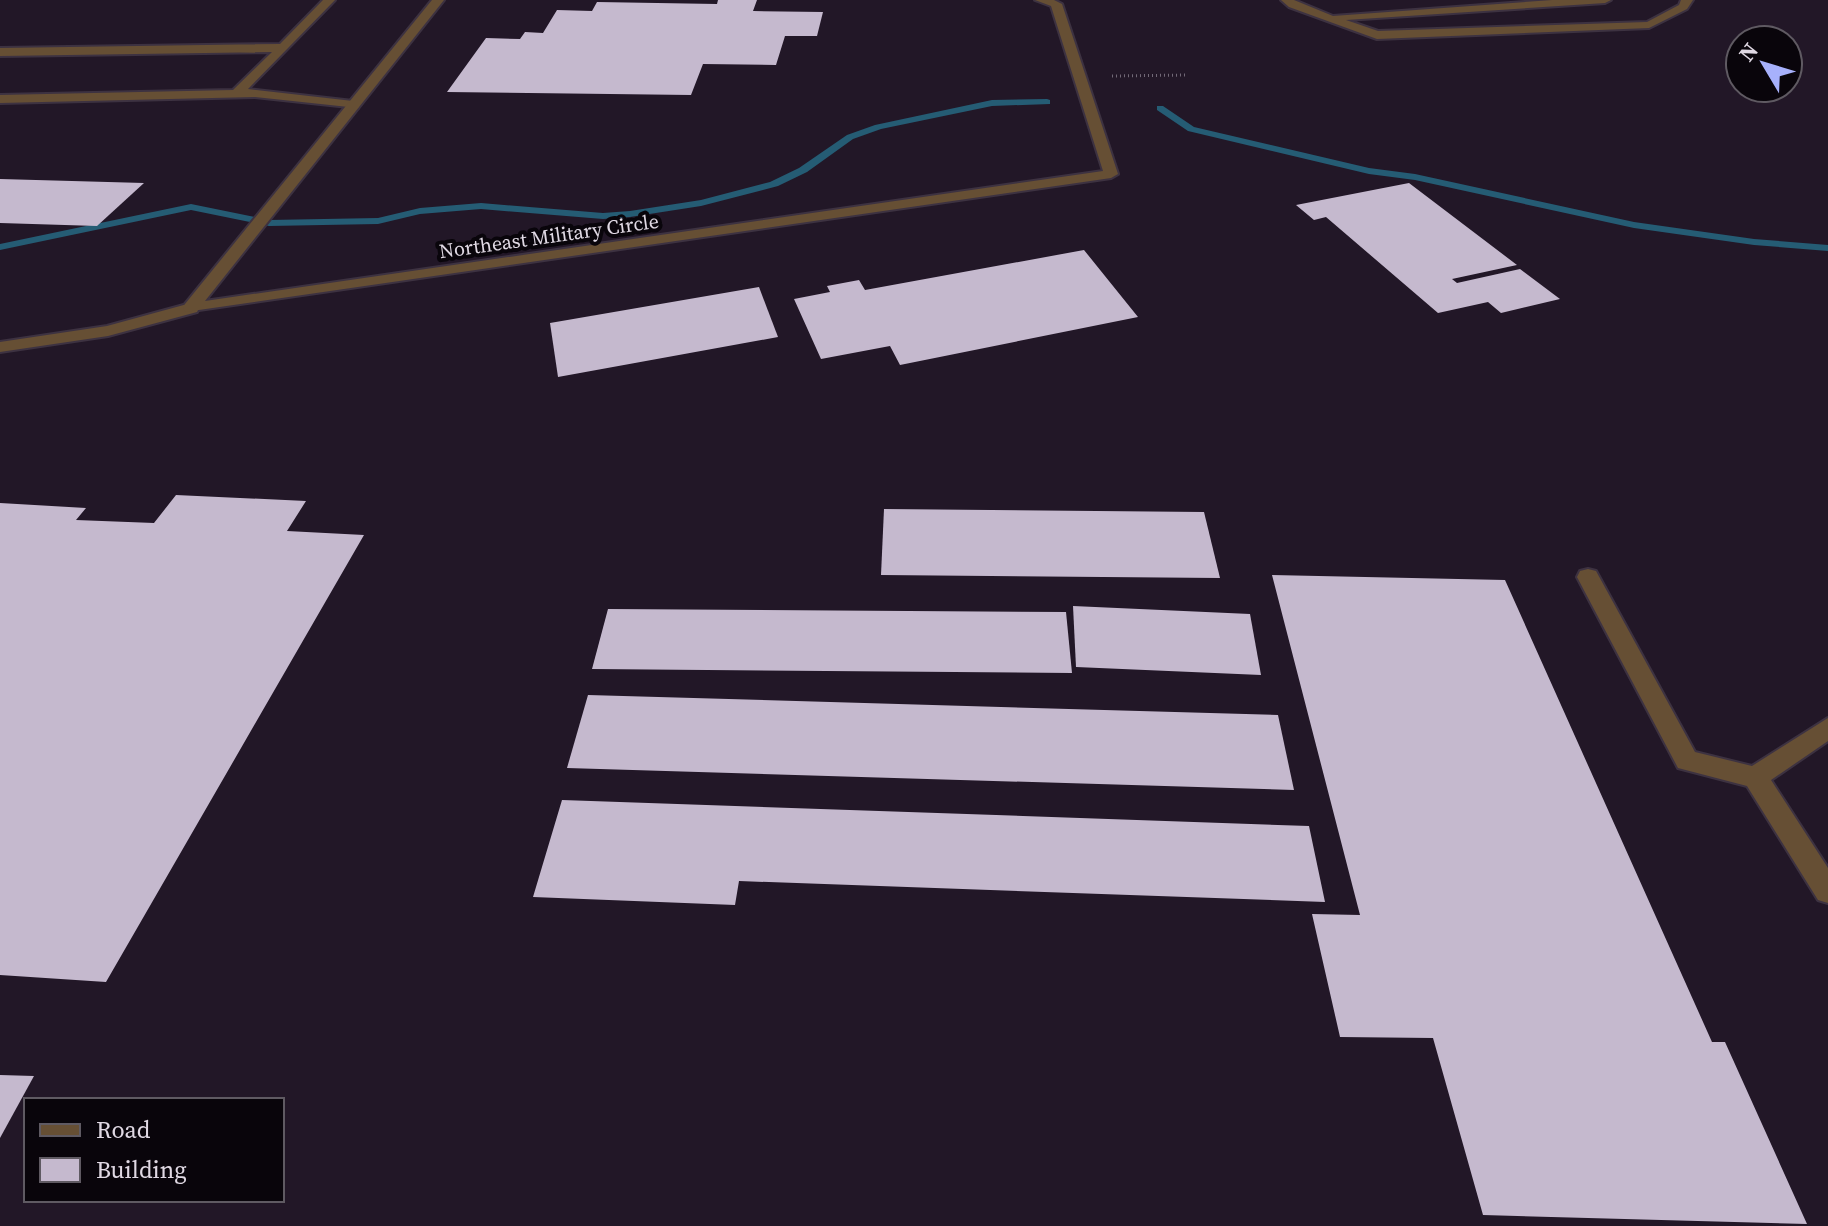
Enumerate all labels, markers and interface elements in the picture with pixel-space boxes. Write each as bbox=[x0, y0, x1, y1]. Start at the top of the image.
north arrow bbox=[1724, 24, 1804, 104]
text: N bbox=[1731, 36, 1765, 67]
street label: Northeast Military Circle bbox=[437, 207, 661, 265]
legend bbox=[24, 1098, 284, 1202]
text: Road bbox=[96, 1113, 151, 1146]
text: Building bbox=[96, 1153, 187, 1186]

